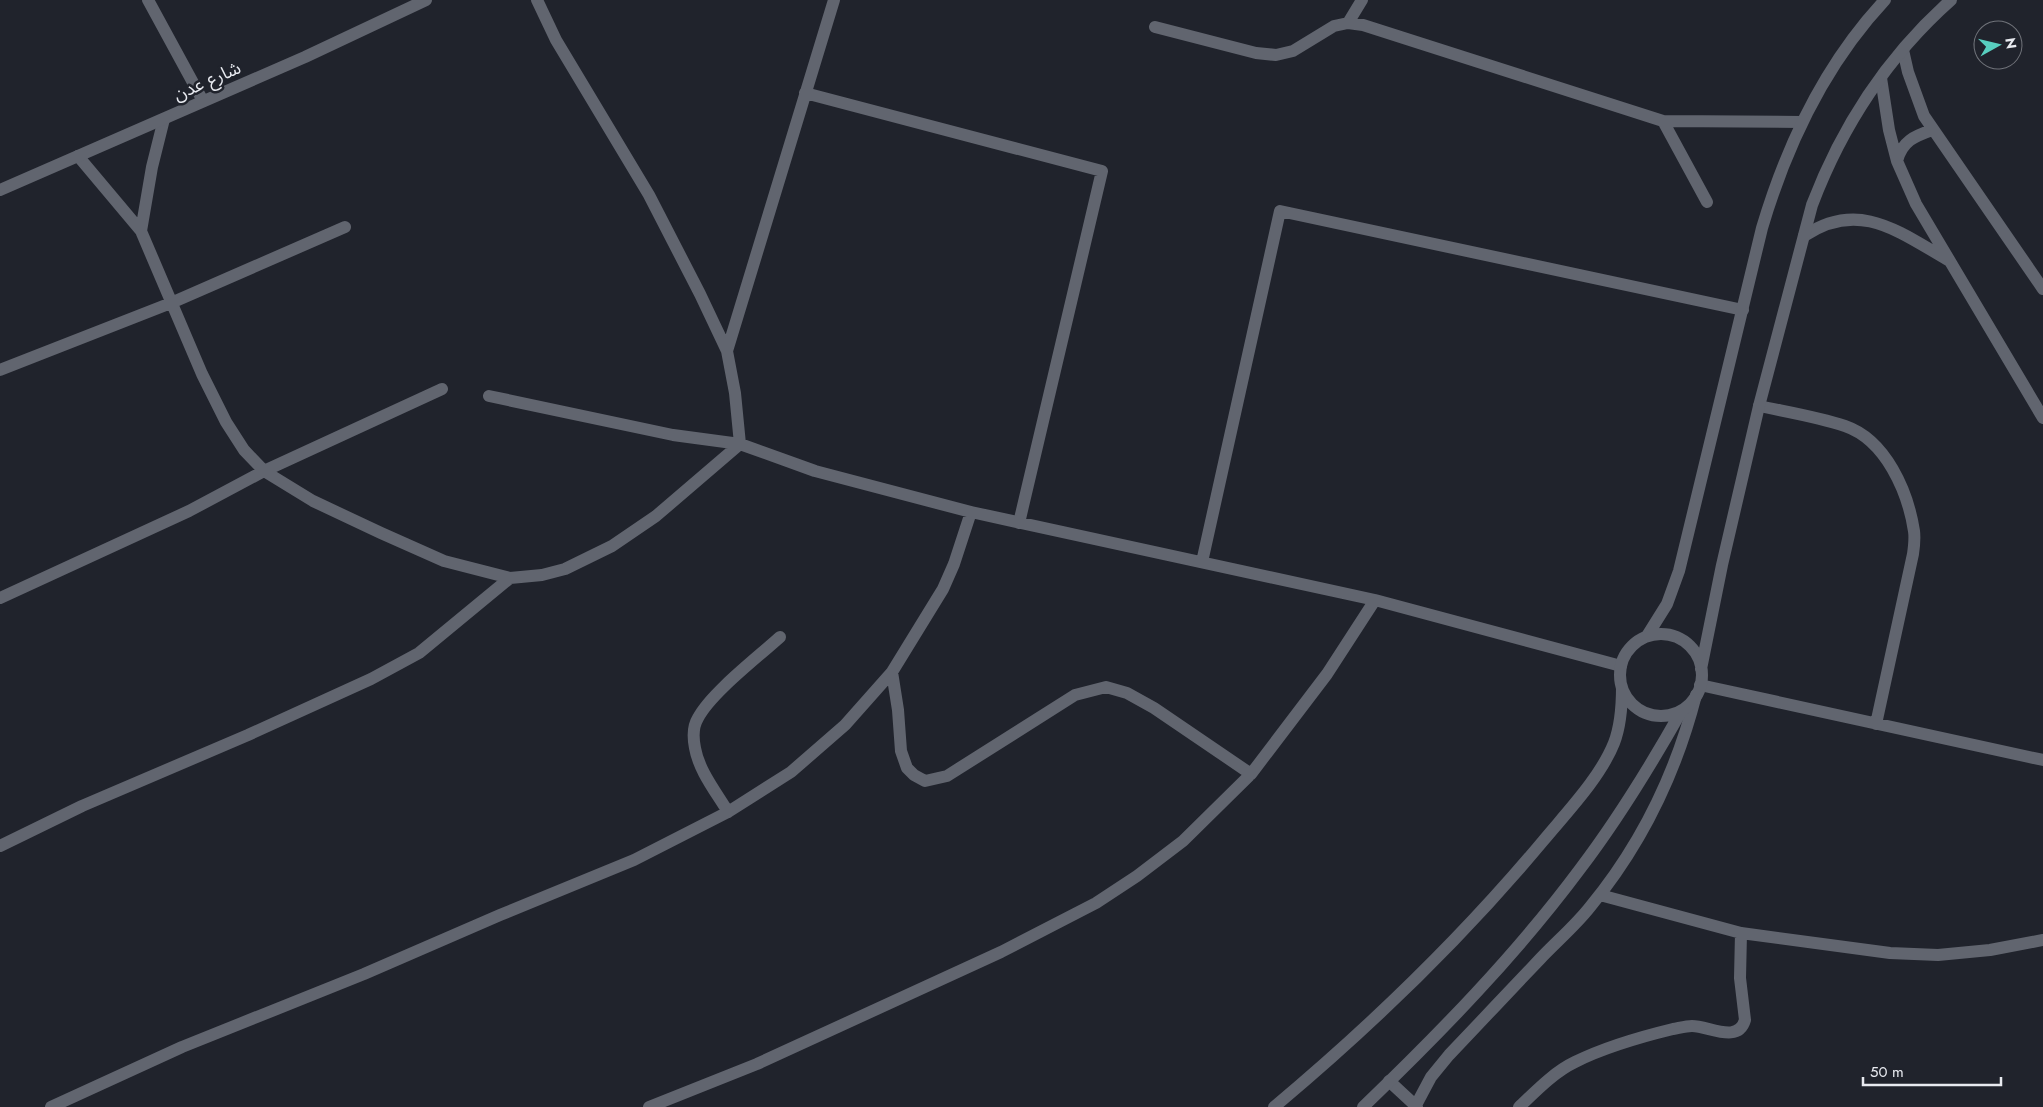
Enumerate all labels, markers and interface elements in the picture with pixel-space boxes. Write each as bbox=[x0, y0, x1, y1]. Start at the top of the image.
north arrow bbox=[1973, 20, 2023, 70]
text: N bbox=[2000, 36, 2022, 50]
street label: شارع عدن bbox=[169, 55, 245, 108]
scale bar bbox=[1863, 1054, 2000, 1086]
text: 50 m bbox=[1870, 1061, 1904, 1083]

